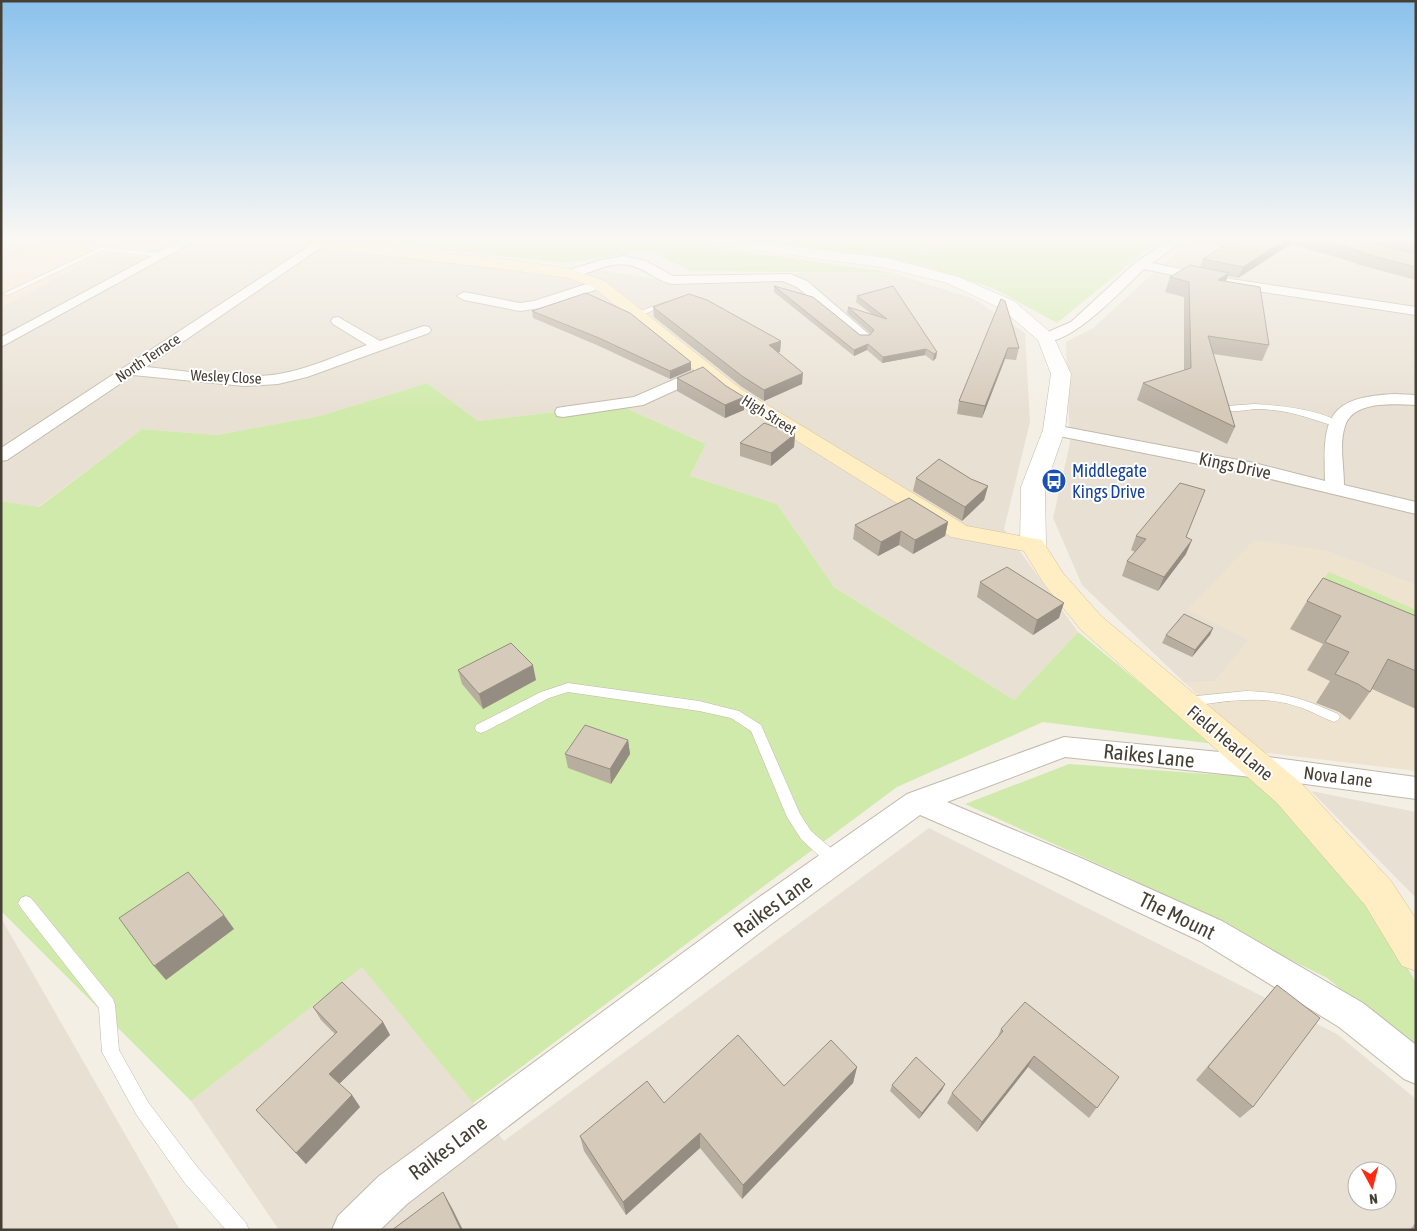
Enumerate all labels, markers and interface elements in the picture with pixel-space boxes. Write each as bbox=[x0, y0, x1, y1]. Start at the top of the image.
street label: North Terrace bbox=[112, 330, 183, 385]
street label: Wesley Close bbox=[190, 366, 262, 387]
street label: High Street bbox=[739, 391, 800, 438]
street label: Kings Drive bbox=[1197, 448, 1273, 483]
place label: Middlegate Kings Drive bbox=[1072, 460, 1147, 502]
bus stop icon: Middlegate Kings Drive bbox=[1041, 468, 1067, 494]
street label: Field Head Lane bbox=[1183, 701, 1277, 785]
street label: Raikes Lane bbox=[1102, 738, 1196, 772]
street label: Nova Lane bbox=[1302, 762, 1374, 791]
street label: Raikes Lane bbox=[728, 869, 816, 942]
street label: The Mount bbox=[1135, 886, 1219, 944]
street label: Raikes Lane bbox=[404, 1110, 491, 1184]
north arrow bbox=[1347, 1161, 1397, 1211]
text: N bbox=[1369, 1190, 1379, 1207]

